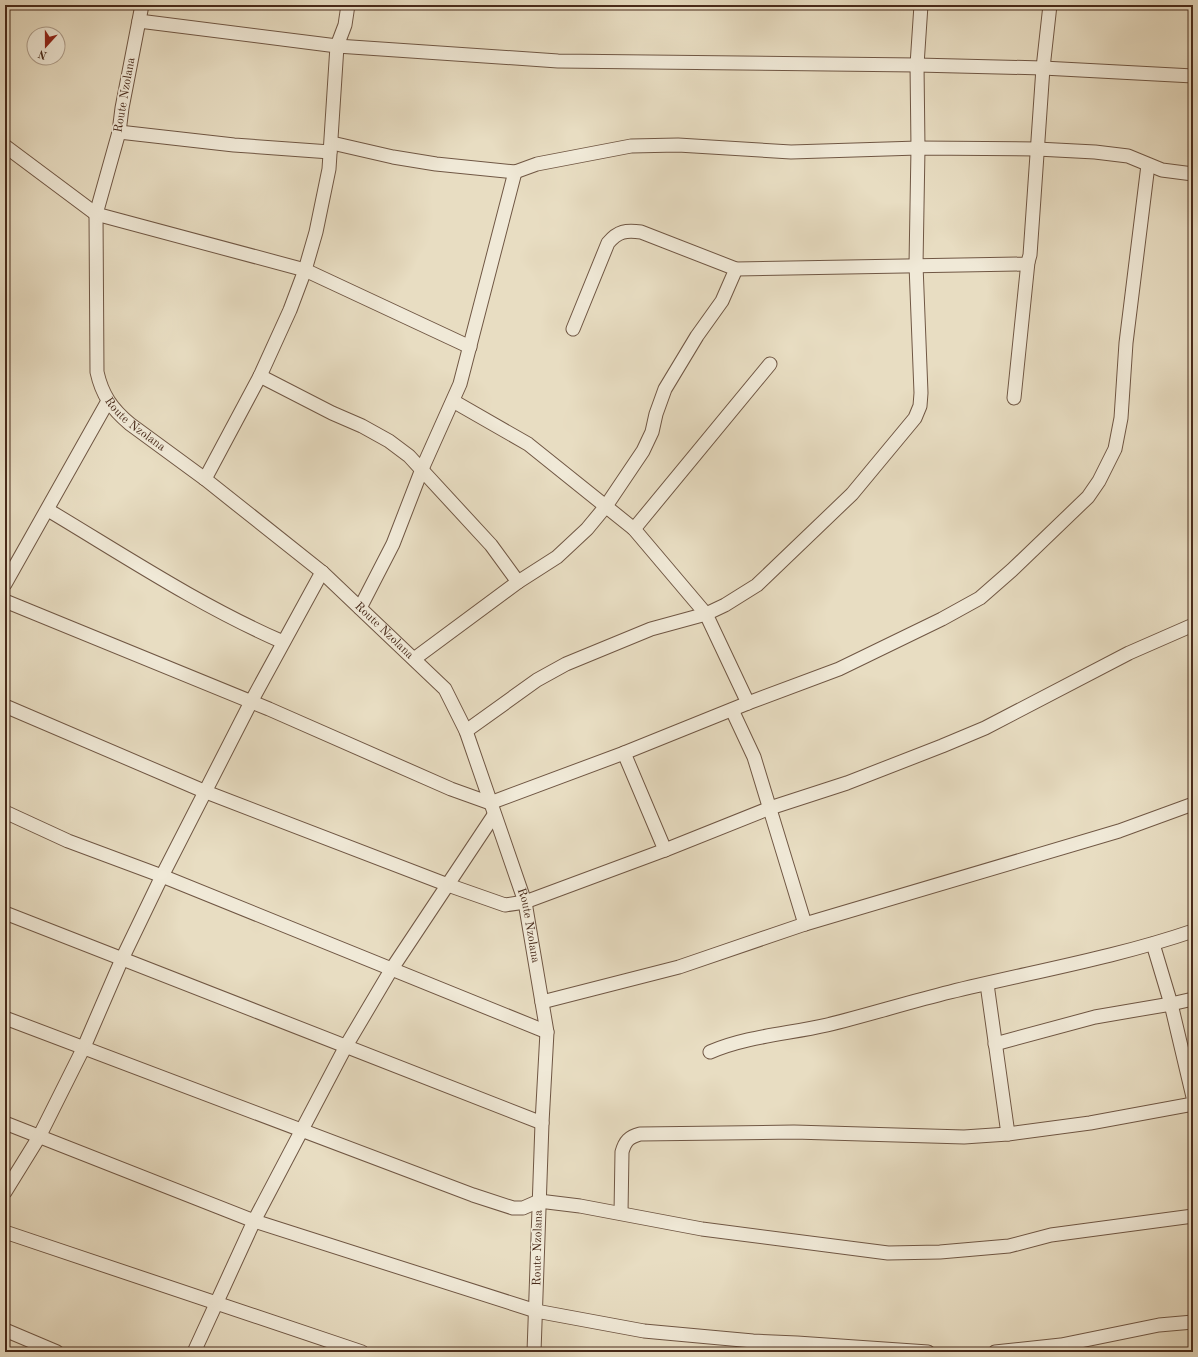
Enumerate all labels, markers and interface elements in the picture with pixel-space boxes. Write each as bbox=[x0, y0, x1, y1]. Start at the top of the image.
north arrow bbox=[26, 26, 66, 66]
text: N bbox=[37, 47, 49, 61]
street label: Route Nzolana bbox=[112, 56, 138, 134]
street label: Route Nzolana bbox=[102, 395, 167, 454]
street label: Route Nzolana bbox=[352, 600, 416, 661]
street label: Route Nzolana bbox=[515, 887, 541, 964]
street label: Route Nzolana bbox=[531, 1210, 545, 1286]

